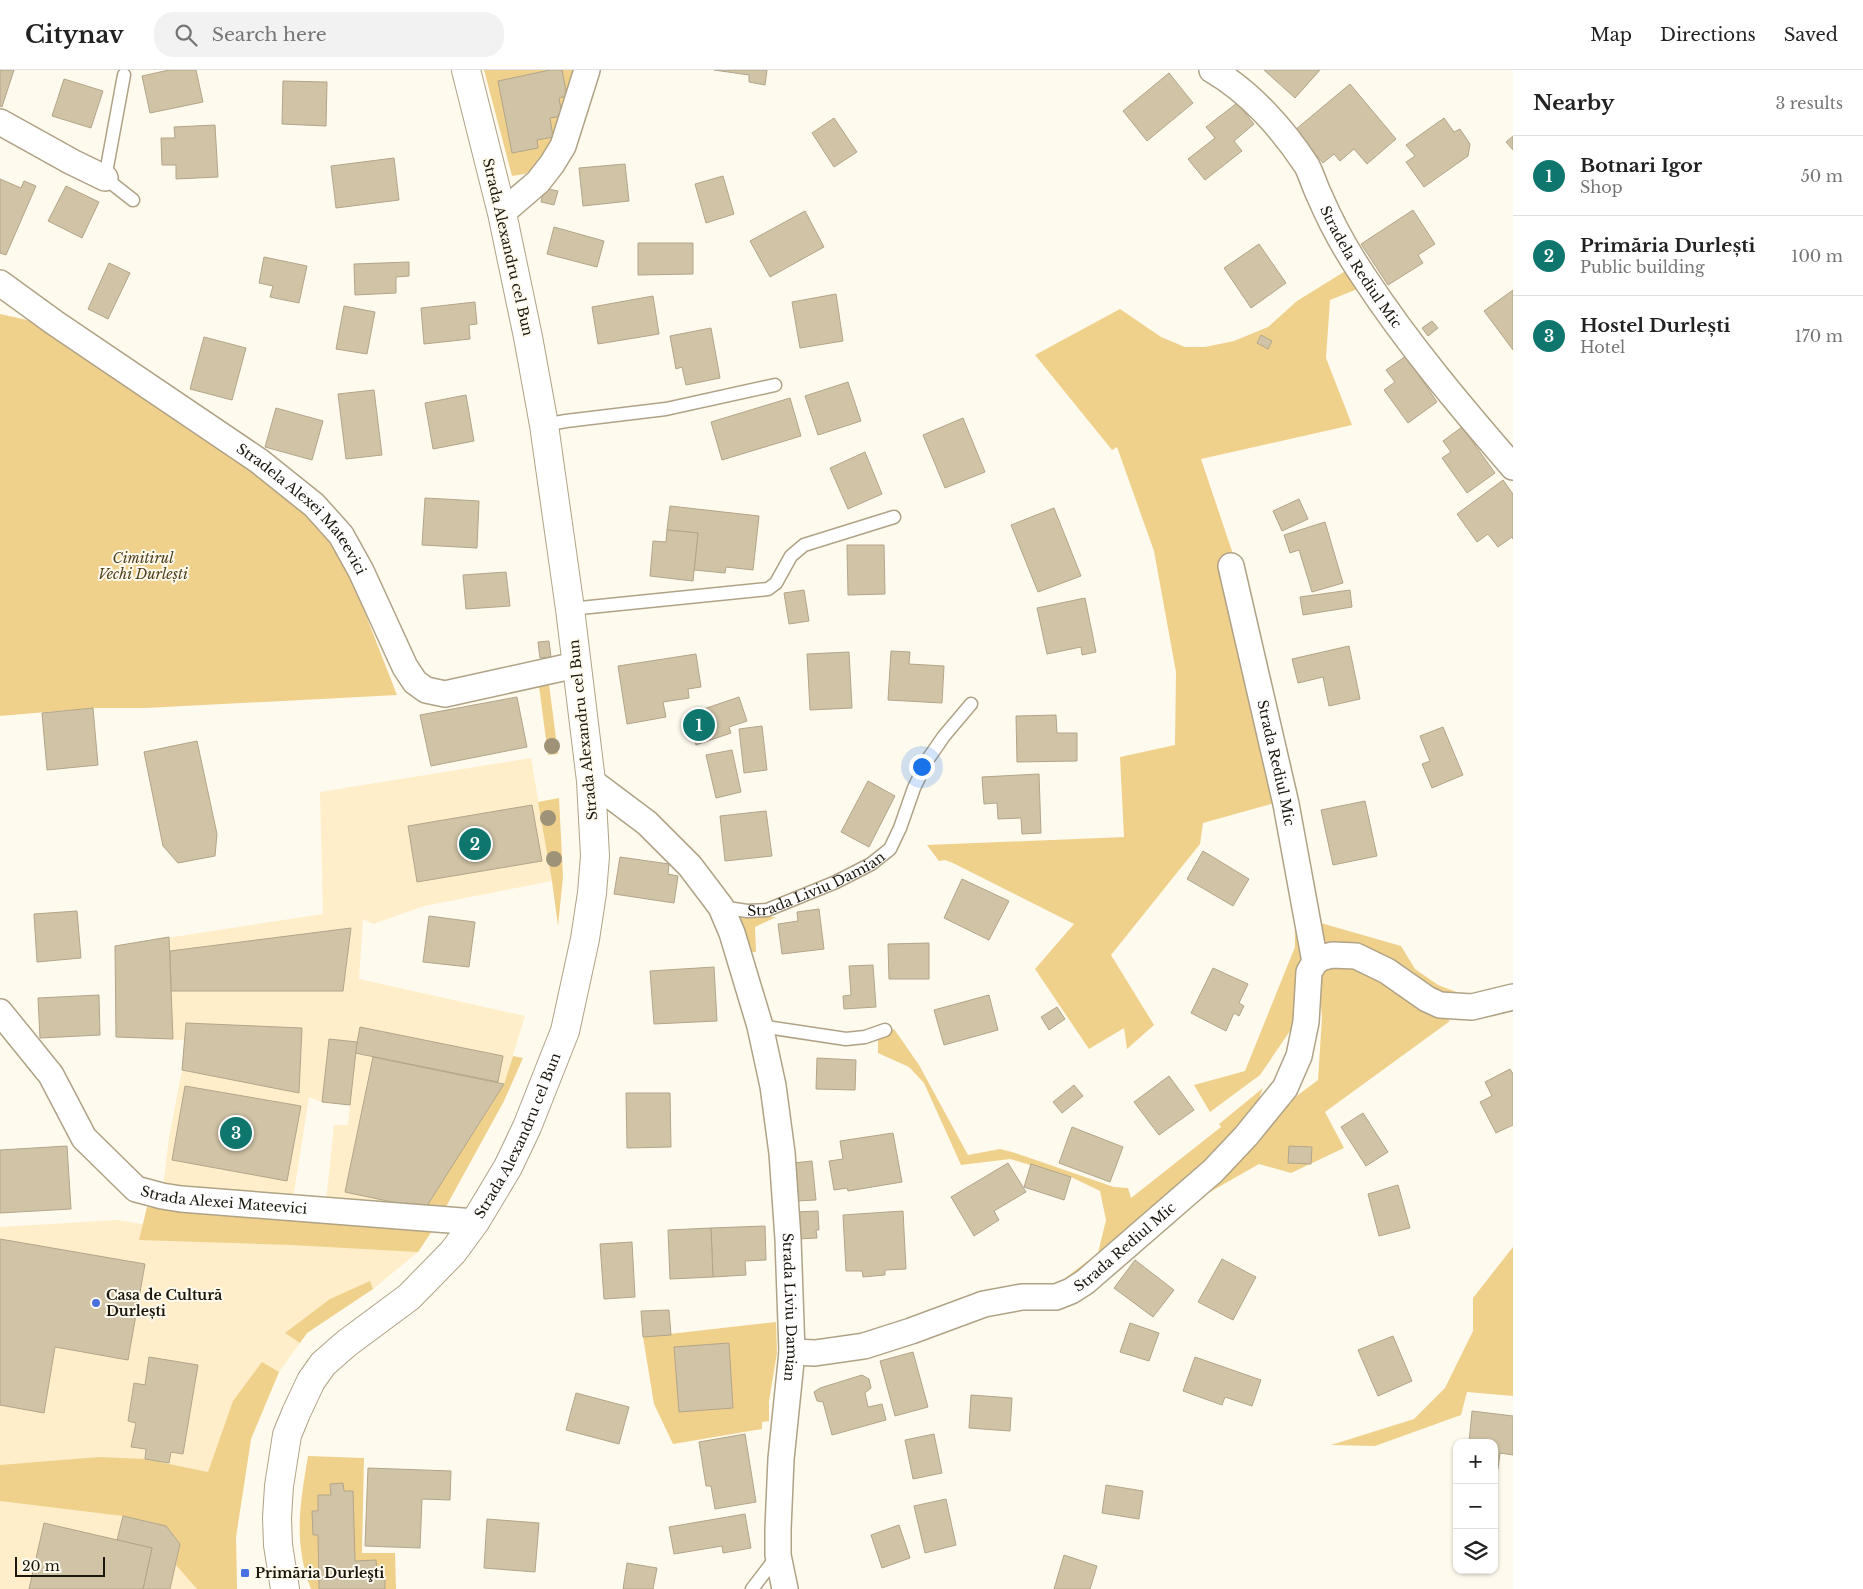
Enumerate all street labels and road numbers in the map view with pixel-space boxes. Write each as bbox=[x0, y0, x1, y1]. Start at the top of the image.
street label: Strada Alexandru cel Bun bbox=[479, 156, 537, 338]
street label: Stradela Rediul Mic bbox=[1316, 203, 1406, 332]
street label: Stradela Alexei Mateevici bbox=[233, 439, 370, 577]
street label: Strada Alexandru cel Bun bbox=[565, 638, 601, 821]
street label: Strada Rediul Mic bbox=[1253, 698, 1299, 828]
street label: Strada Liviu Damian bbox=[747, 847, 889, 920]
street label: Strada Alexandru cel Bun bbox=[470, 1050, 565, 1222]
street label: Strada Alexei Mateevici bbox=[139, 1182, 308, 1218]
street label: Strada Rediul Mic bbox=[1071, 1198, 1180, 1296]
street label: Strada Liviu Damian bbox=[779, 1232, 801, 1383]

